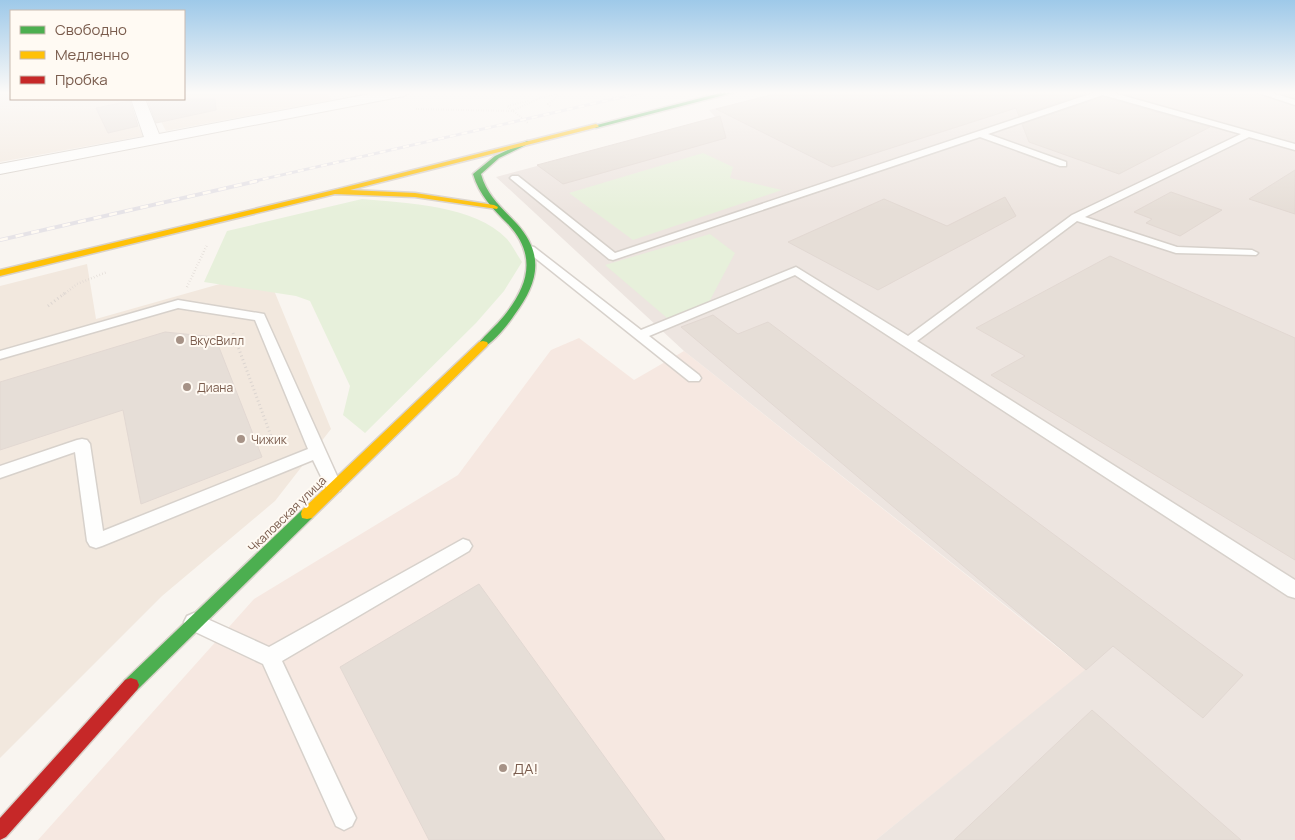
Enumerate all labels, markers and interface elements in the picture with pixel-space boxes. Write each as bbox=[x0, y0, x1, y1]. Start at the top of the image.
legend bbox=[10, 10, 185, 100]
text: Свободно bbox=[55, 19, 127, 40]
text: Медленно bbox=[55, 44, 129, 65]
text: Пробка bbox=[55, 69, 108, 90]
place label: ВкусВилл bbox=[190, 332, 244, 349]
marker: ВкусВилл bbox=[174, 334, 186, 346]
place label: Диана bbox=[197, 379, 233, 396]
marker: Диана bbox=[181, 381, 193, 393]
place label: Чижик bbox=[251, 431, 288, 448]
marker: Чижик bbox=[235, 433, 247, 445]
street label: Чкаловская улица bbox=[244, 472, 330, 556]
place label: ДА! bbox=[513, 758, 538, 779]
marker: ДА! bbox=[497, 762, 509, 774]

